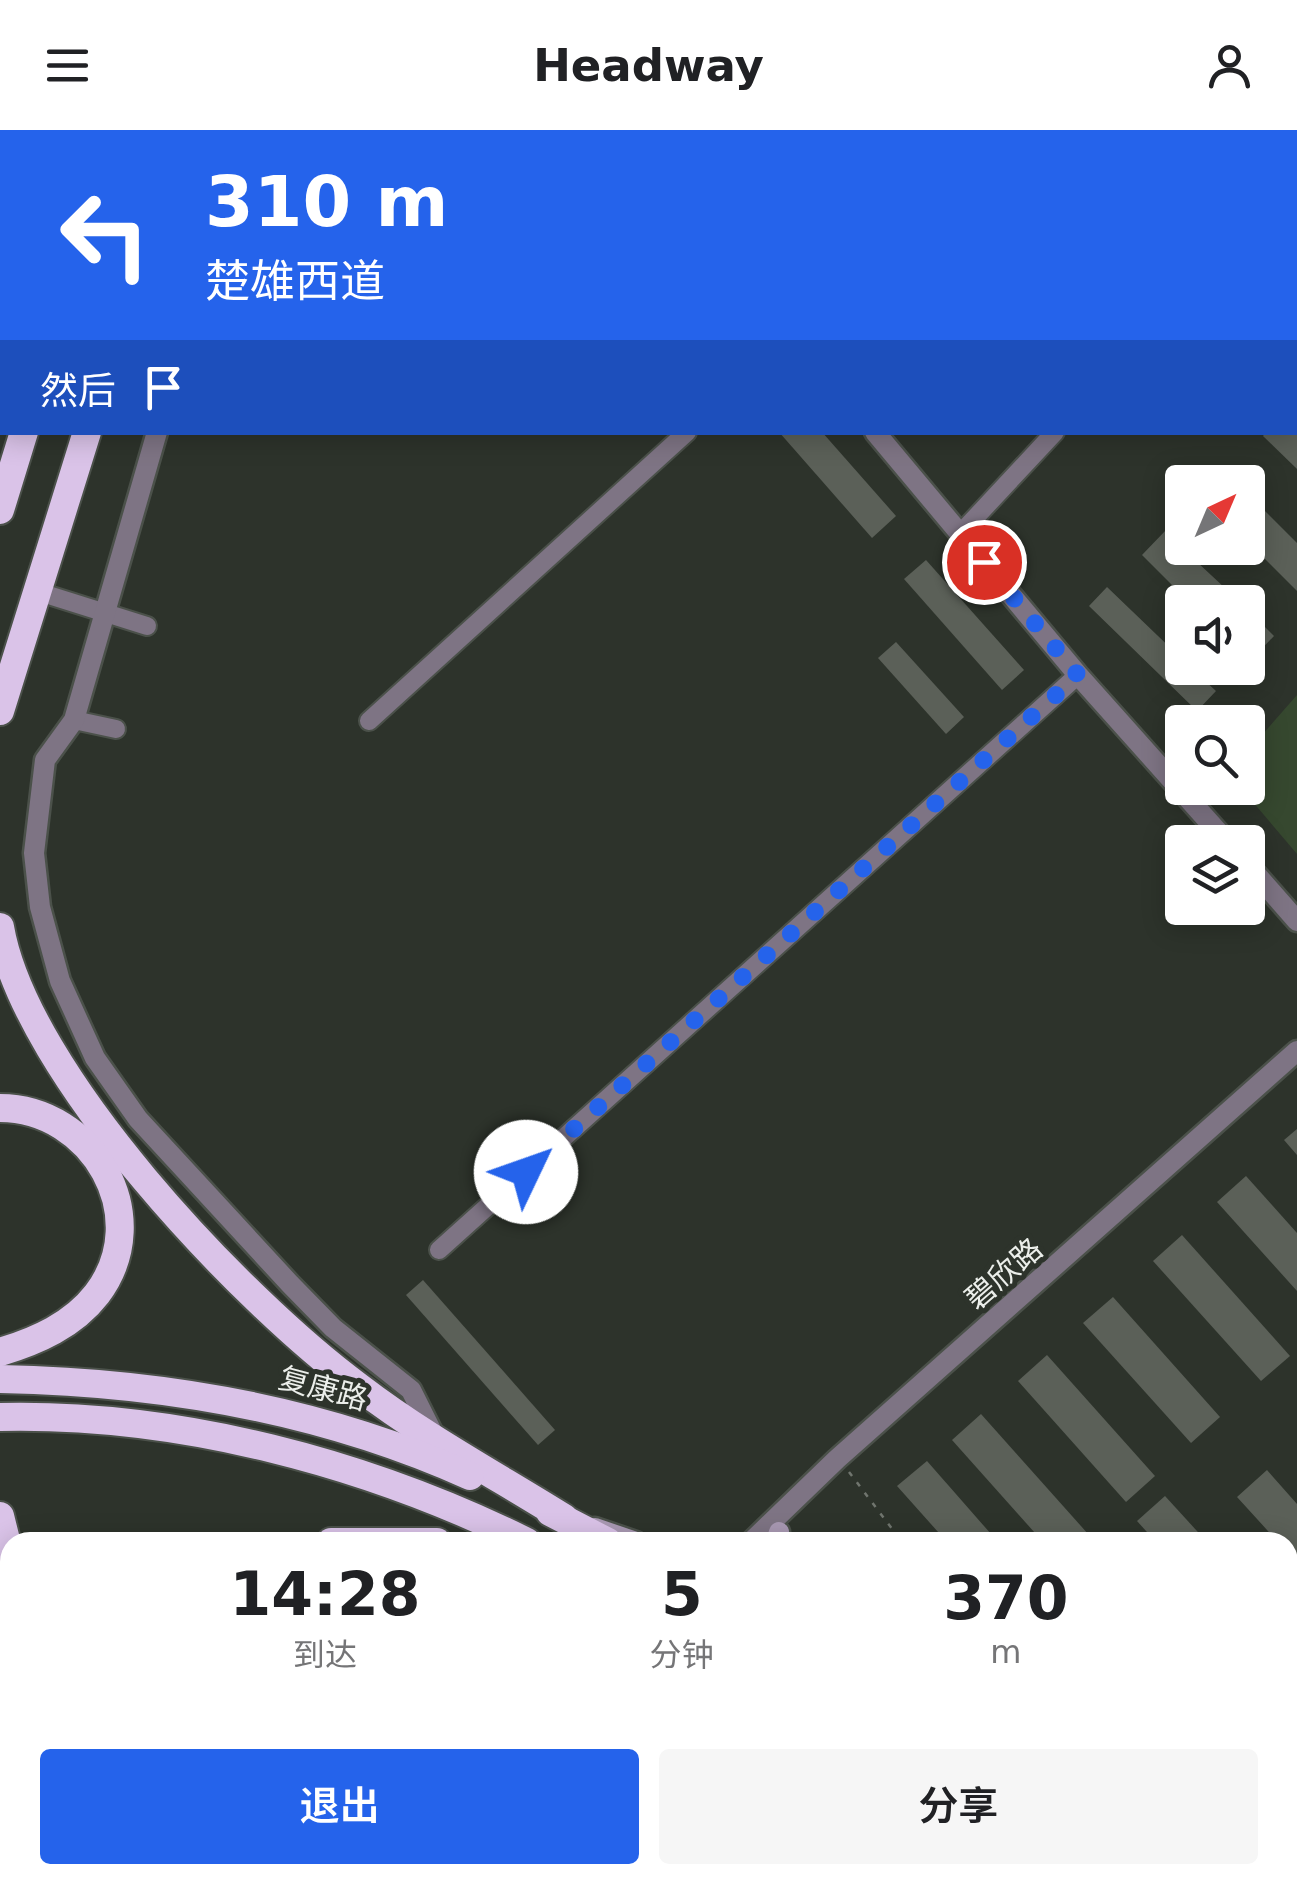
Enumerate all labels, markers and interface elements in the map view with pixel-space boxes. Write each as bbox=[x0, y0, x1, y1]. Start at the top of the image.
icon: menu bbox=[40, 38, 95, 93]
icon: person bbox=[1202, 38, 1257, 93]
text: Headway bbox=[533, 39, 764, 92]
text: 310 m bbox=[205, 161, 448, 243]
icon: left bbox=[40, 170, 170, 300]
text: 楚雄西道 bbox=[205, 255, 385, 308]
icon: arrive bbox=[136, 360, 191, 415]
text: 然后 bbox=[40, 369, 116, 413]
north arrow bbox=[1165, 465, 1265, 565]
map controls bbox=[1165, 465, 1265, 925]
pin bbox=[942, 520, 1027, 605]
icon: arrive bbox=[957, 535, 1012, 590]
button: sound bbox=[1165, 585, 1265, 685]
button: search bbox=[1165, 705, 1265, 805]
button: layers bbox=[1165, 825, 1265, 925]
position arrow bbox=[474, 1120, 578, 1224]
street label: 碧欣路 bbox=[958, 1231, 1049, 1316]
street label: 复康路 bbox=[275, 1360, 371, 1417]
text: 14:28 bbox=[229, 1559, 420, 1629]
text: 5 bbox=[661, 1559, 703, 1629]
text: 370 bbox=[943, 1563, 1069, 1633]
text: m bbox=[990, 1633, 1021, 1671]
text: 到达 bbox=[293, 1636, 357, 1674]
text: 分钟 bbox=[650, 1636, 714, 1674]
button: 退出 bbox=[40, 1749, 639, 1864]
button: 分享 bbox=[659, 1749, 1258, 1864]

